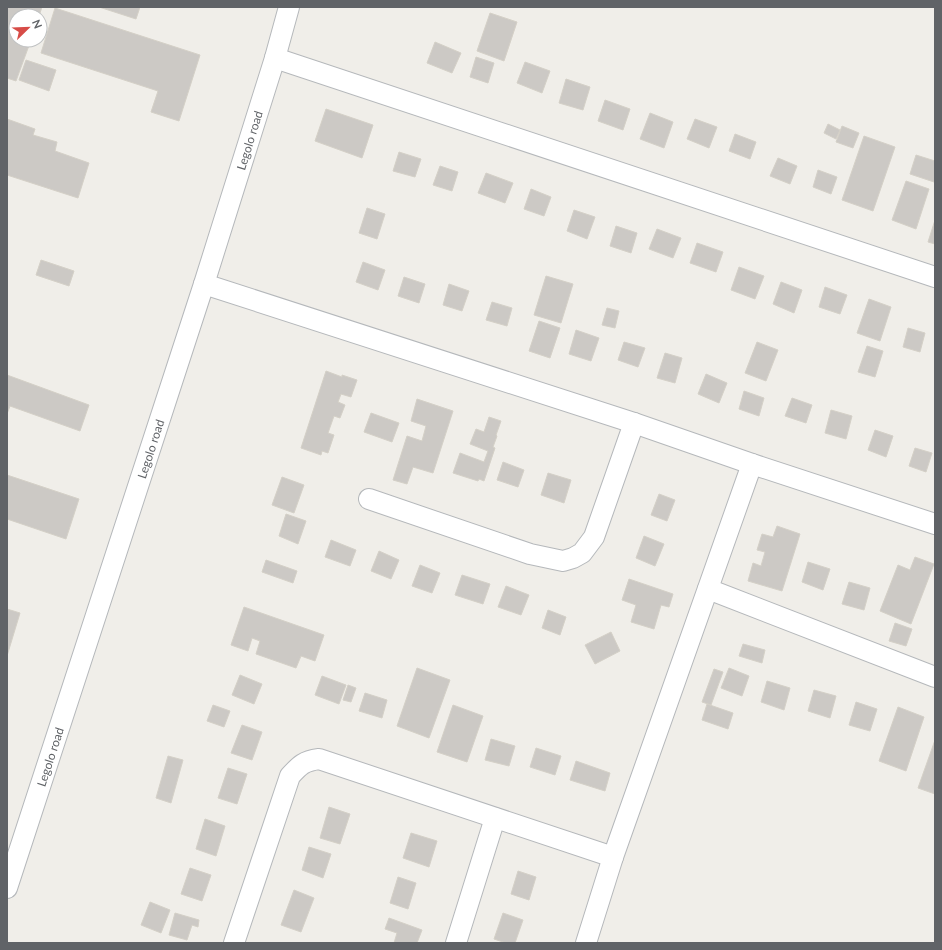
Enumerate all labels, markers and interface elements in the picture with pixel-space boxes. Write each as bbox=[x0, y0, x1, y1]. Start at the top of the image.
north arrow bbox=[8, 8, 48, 48]
text: N bbox=[30, 17, 45, 30]
street label: Legolo road bbox=[233, 109, 266, 172]
street label: Legolo road bbox=[134, 417, 167, 480]
street label: Legolo road bbox=[33, 725, 66, 788]

